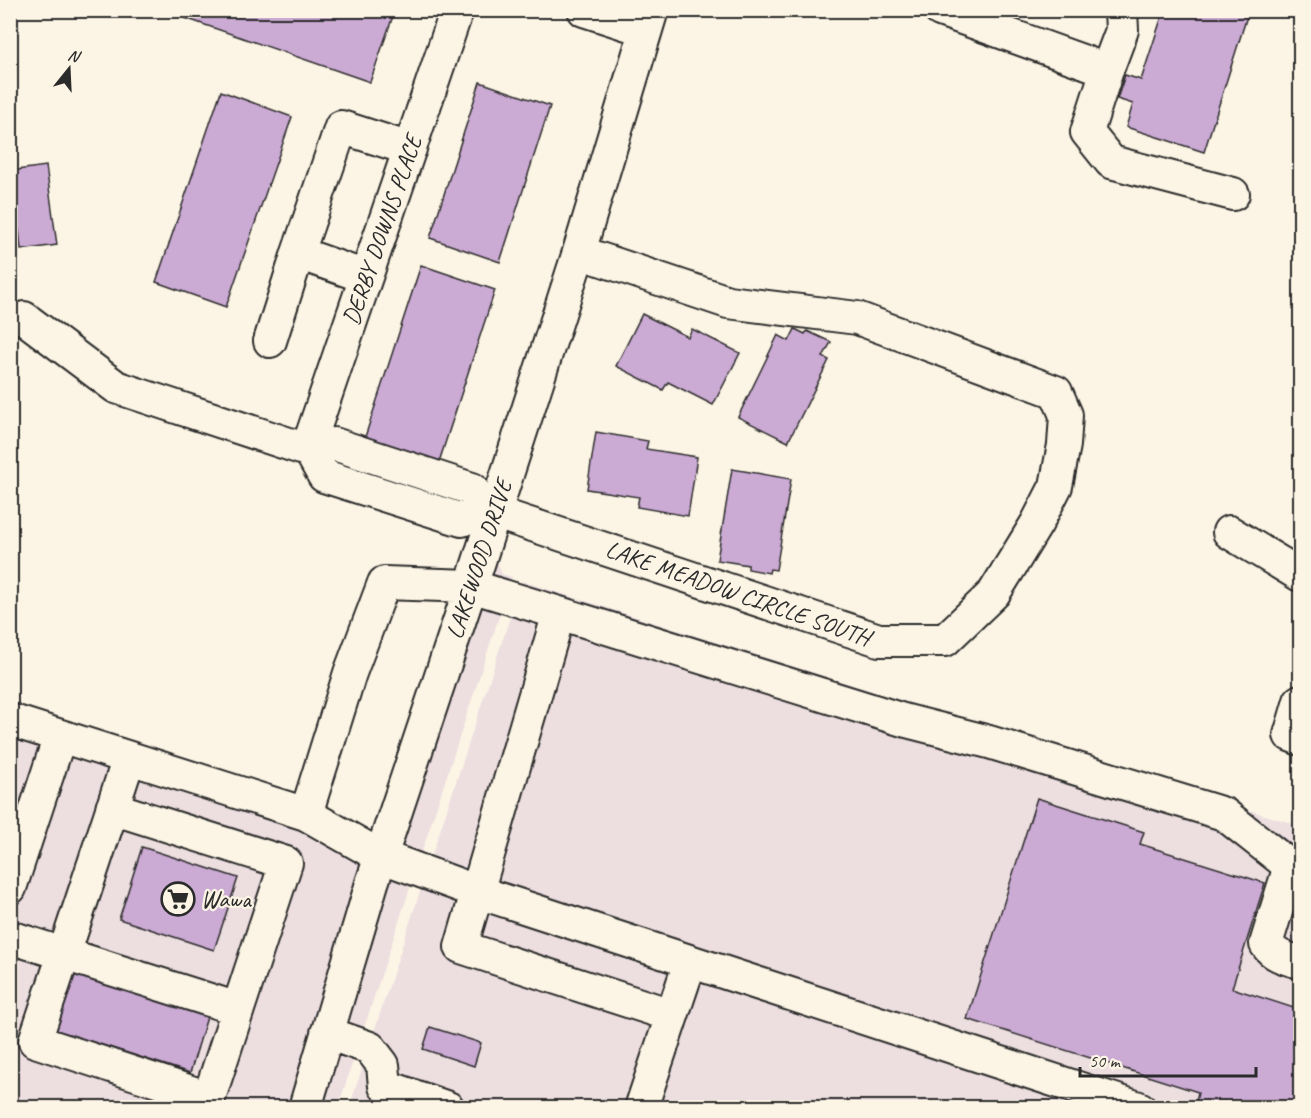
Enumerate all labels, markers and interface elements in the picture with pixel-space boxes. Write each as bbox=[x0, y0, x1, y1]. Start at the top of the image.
north arrow bbox=[39, 39, 99, 99]
text: N bbox=[66, 45, 84, 68]
street label: DERBY DOWNS PLACE bbox=[336, 129, 429, 329]
street label: LAKEWOOD DRIVE bbox=[439, 473, 520, 642]
street label: LAKE MEADOW CIRCLE SOUTH bbox=[602, 534, 878, 654]
supermarket icon: Wawa bbox=[160, 881, 196, 917]
place label: Wawa bbox=[201, 884, 252, 914]
scale bar bbox=[1080, 1040, 1256, 1078]
text: 50 m bbox=[1089, 1050, 1122, 1072]

